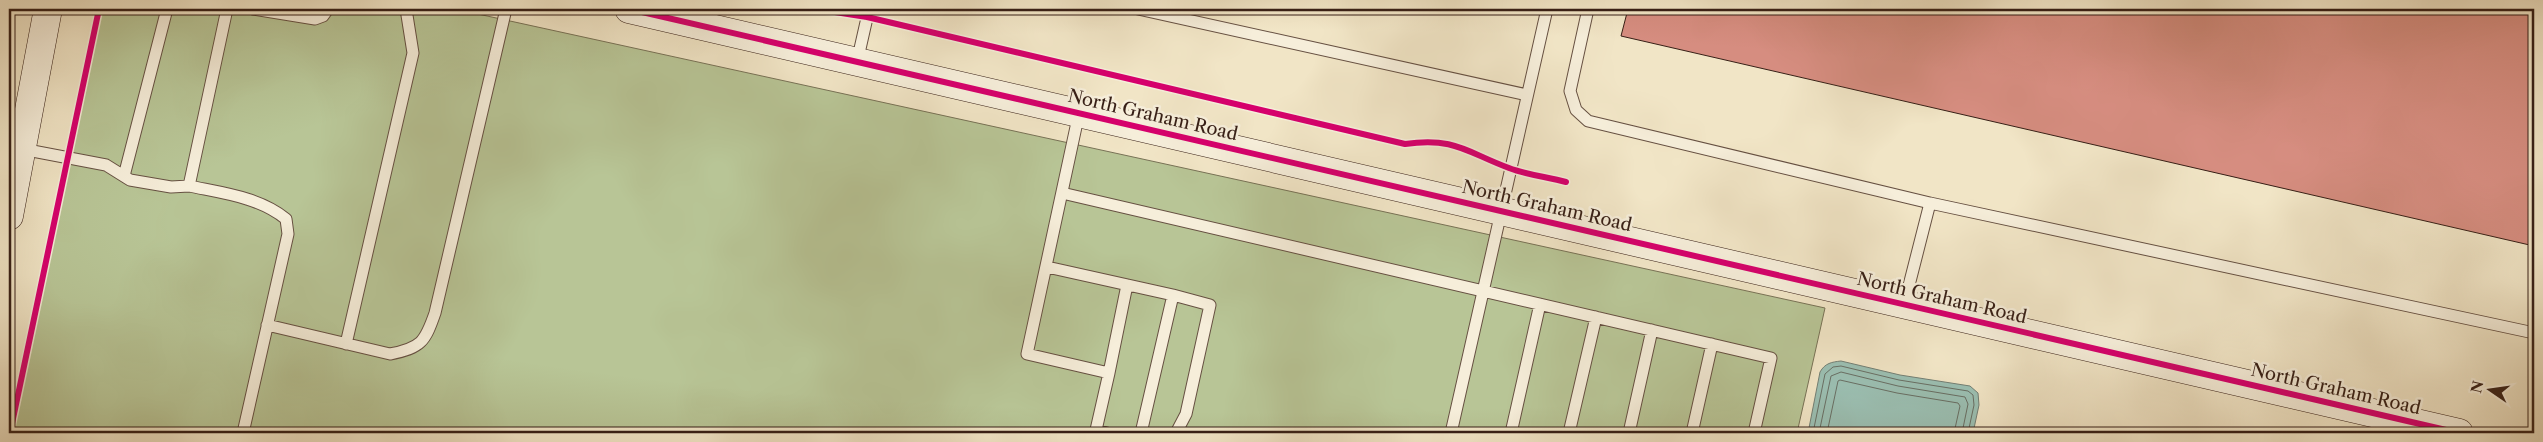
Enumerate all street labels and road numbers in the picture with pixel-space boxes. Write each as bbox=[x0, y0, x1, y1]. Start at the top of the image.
street label: North Graham Road bbox=[1066, 85, 1240, 145]
street label: North Graham Road bbox=[1460, 176, 1634, 236]
street label: North Graham Road bbox=[1855, 268, 2029, 328]
street label: North Graham Road bbox=[2249, 359, 2423, 419]

